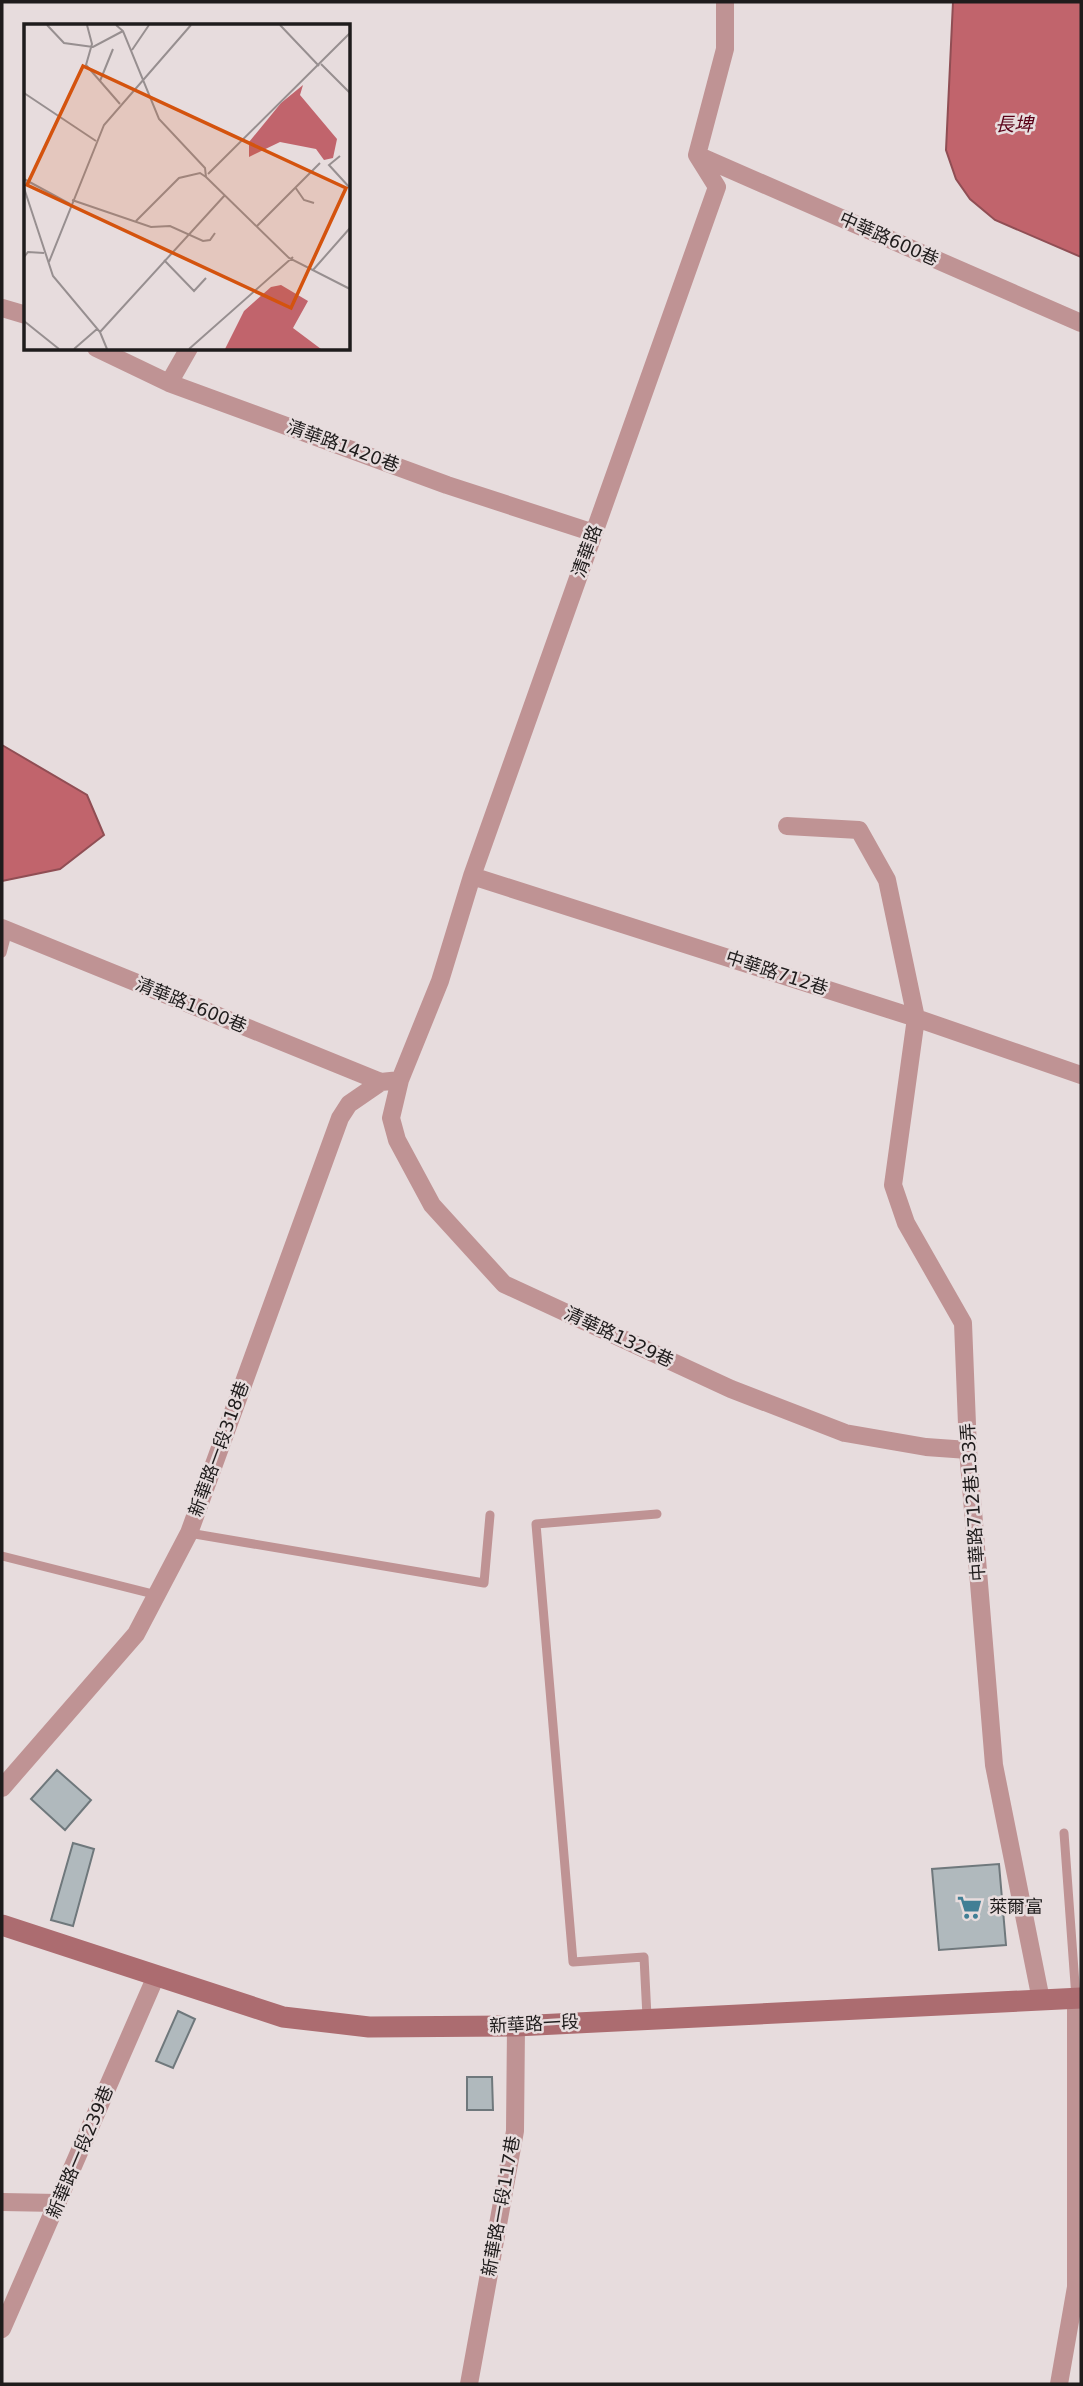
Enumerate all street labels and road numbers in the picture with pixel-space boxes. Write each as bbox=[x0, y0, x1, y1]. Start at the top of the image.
street label: 中華路600巷 bbox=[836, 207, 942, 270]
street label: 清華路1420巷 bbox=[284, 416, 402, 476]
street label: 清華路 bbox=[567, 522, 606, 580]
street label: 中華路712巷 bbox=[723, 946, 831, 999]
street label: 清華路1600巷 bbox=[133, 973, 250, 1036]
street label: 清華路1329巷 bbox=[561, 1302, 677, 1371]
street label: 新華路一段318巷 bbox=[184, 1378, 253, 1519]
street label: 中華路712巷133弄 bbox=[956, 1422, 989, 1582]
street label: 新華路一段 bbox=[488, 2011, 579, 2036]
street label: 新華路一段239巷 bbox=[42, 2082, 117, 2221]
street label: 新華路一段117巷 bbox=[478, 2134, 523, 2278]

